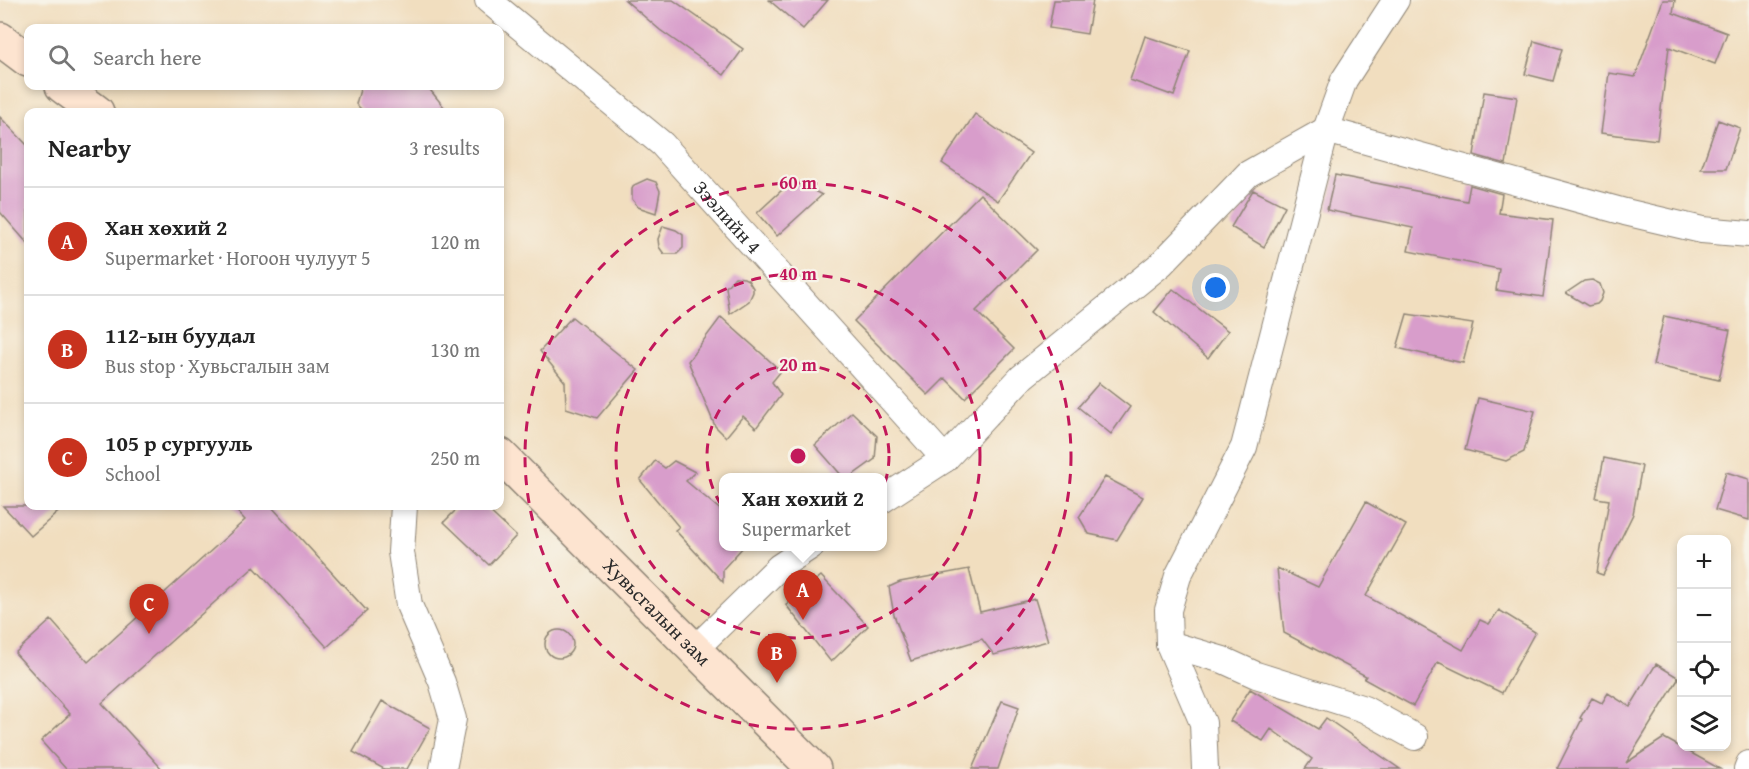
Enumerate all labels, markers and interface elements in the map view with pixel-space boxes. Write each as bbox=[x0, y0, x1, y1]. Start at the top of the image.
search box bbox=[24, 24, 504, 90]
icon: search bbox=[45, 41, 78, 74]
text: Search here bbox=[93, 41, 202, 73]
text: Nearby bbox=[48, 128, 131, 167]
text: 3 results bbox=[409, 133, 480, 162]
text: 60 m bbox=[779, 169, 818, 196]
street label: Зээлийн 4 bbox=[687, 174, 769, 260]
text: Хан хөхий 2 bbox=[105, 211, 227, 243]
text: A bbox=[61, 227, 74, 256]
text: 120 m bbox=[430, 227, 480, 256]
text: Supermarket · Ногоон чулуут 5 bbox=[105, 243, 371, 272]
text: 40 m bbox=[779, 260, 818, 287]
your location bbox=[1201, 273, 1230, 302]
text: 112-ын буудал bbox=[105, 319, 255, 351]
text: B bbox=[61, 335, 74, 364]
text: 130 m bbox=[430, 335, 480, 364]
text: Bus stop · Хувьсгалын зам bbox=[105, 351, 330, 380]
text: 20 m bbox=[779, 351, 818, 378]
text: 105 р сургууль bbox=[105, 427, 253, 459]
text: C bbox=[62, 443, 73, 472]
text: 250 m bbox=[430, 443, 480, 472]
centre of rings bbox=[788, 446, 808, 466]
text: School bbox=[105, 459, 161, 488]
popup bbox=[719, 473, 887, 551]
text: Хан хөхий 2 bbox=[742, 482, 864, 514]
text: Supermarket bbox=[742, 514, 851, 543]
map controls bbox=[1677, 535, 1731, 751]
button: + bbox=[1677, 535, 1731, 589]
street label: Хувьсгалын зам bbox=[597, 551, 718, 672]
pin: A bbox=[784, 570, 822, 620]
pin: C bbox=[130, 584, 168, 634]
button: − bbox=[1677, 589, 1731, 643]
pin: B bbox=[758, 634, 796, 683]
button: locate bbox=[1677, 643, 1731, 697]
button: layers bbox=[1677, 697, 1731, 751]

